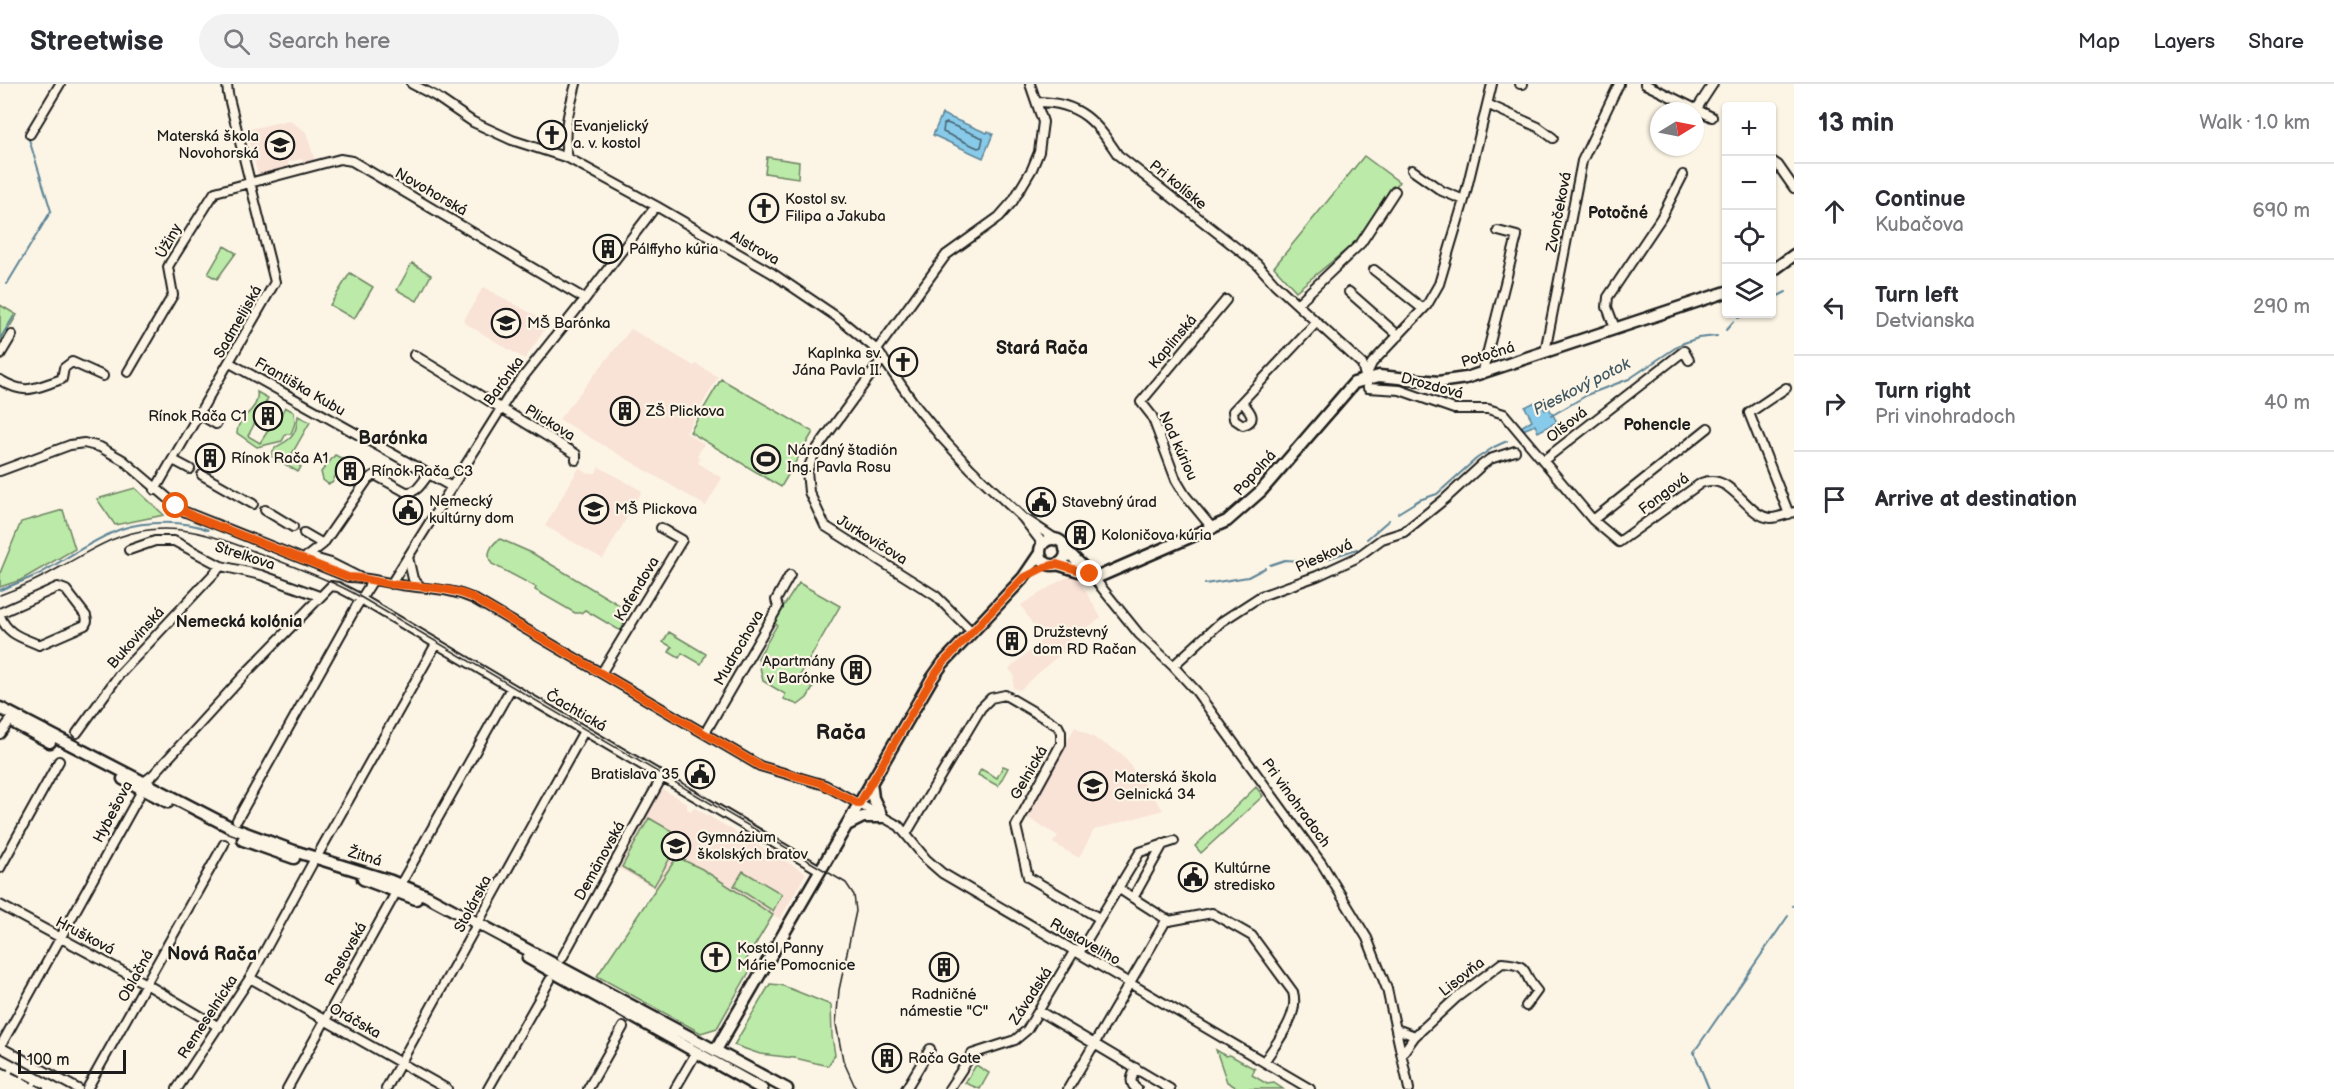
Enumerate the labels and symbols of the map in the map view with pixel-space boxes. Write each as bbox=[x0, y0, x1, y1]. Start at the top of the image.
north arrow bbox=[1650, 102, 1704, 156]
place label: Evanjelický a. v. kostol bbox=[573, 117, 649, 153]
church icon: Evanjelický a. v. kostol bbox=[536, 119, 568, 151]
place label: Materská škola Novohorská bbox=[156, 127, 259, 163]
school or university icon: Materská škola Novohorská bbox=[264, 129, 296, 161]
street label: Pri kolíske bbox=[1145, 156, 1211, 214]
street label: Novohorská bbox=[391, 164, 471, 220]
street label: Zvončeková bbox=[1542, 170, 1576, 255]
place label: Kostol sv. Filipa a Jakuba bbox=[785, 190, 886, 226]
church icon: Kostol sv. Filipa a Jakuba bbox=[748, 192, 780, 224]
district label: Potočné bbox=[1588, 204, 1649, 223]
street label: Úžiny bbox=[152, 220, 186, 262]
street label: Alstrova bbox=[727, 226, 783, 270]
building icon: Pálffyho kúria bbox=[592, 233, 624, 265]
place label: Pálffyho kúria bbox=[629, 240, 718, 259]
street label: Sadmelijská bbox=[210, 282, 266, 362]
school or university icon: MŠ Barónka bbox=[490, 307, 522, 339]
street label: Kaplinská bbox=[1145, 311, 1201, 373]
place label: MŠ Barónka bbox=[527, 314, 610, 333]
district label: Stará Rača bbox=[996, 338, 1088, 359]
street label: Potočná bbox=[1459, 338, 1517, 372]
place label: Kaplnka sv. Jána Pavla II. bbox=[792, 344, 882, 380]
church icon: Kaplnka sv. Jána Pavla II. bbox=[887, 346, 919, 378]
street label: Františka Kubu bbox=[251, 353, 349, 421]
street label: Barónka bbox=[480, 353, 528, 409]
water label: Pieskový potok bbox=[1530, 354, 1635, 420]
street label: Drozdová bbox=[1399, 369, 1465, 403]
building icon: ZŠ Plickova bbox=[609, 395, 641, 427]
building icon: Rínok Rača C1 bbox=[252, 400, 284, 432]
street label: Plickova bbox=[521, 401, 579, 445]
place label: ZŠ Plickova bbox=[645, 402, 725, 421]
street label: Olšová bbox=[1543, 403, 1591, 447]
place label: Rínok Rača C1 bbox=[148, 407, 247, 426]
street label: Nad kúriou bbox=[1154, 409, 1202, 483]
district label: Pohencle bbox=[1623, 416, 1691, 435]
district label: Barónka bbox=[358, 428, 428, 449]
place label: Národný štadión Ing. Pavla Rosu bbox=[787, 441, 897, 477]
building icon: Rínok Rača A1 bbox=[194, 442, 226, 474]
sports icon: Národný štadión Ing. Pavla Rosu bbox=[750, 443, 782, 475]
street label: Popolná bbox=[1230, 446, 1280, 500]
place label: Rínok Rača A1 bbox=[231, 449, 328, 468]
building icon: Rínok Rača C3 bbox=[334, 455, 366, 487]
place label: Rínok Rača C3 bbox=[371, 462, 473, 481]
street label: Fongová bbox=[1635, 469, 1693, 519]
public building icon: Stavebný úrad bbox=[1025, 486, 1057, 518]
route start bbox=[162, 492, 188, 518]
place label: Nemecký kultúrny dom bbox=[429, 492, 514, 528]
school or university icon: MŠ Plickova bbox=[578, 493, 610, 525]
place label: Stavebný úrad bbox=[1062, 493, 1157, 512]
public building icon: Nemecký kultúrny dom bbox=[392, 494, 424, 526]
place label: MŠ Plickova bbox=[615, 500, 697, 519]
street label: Jurkovičova bbox=[833, 511, 911, 569]
building icon: Koloničova kúria bbox=[1064, 519, 1096, 551]
place label: Koloničova kúria bbox=[1101, 526, 1212, 545]
street label: Piesková bbox=[1293, 535, 1355, 577]
street label: Strelkova bbox=[213, 537, 277, 575]
street label: Kafendova bbox=[610, 553, 664, 625]
route end bbox=[1076, 560, 1102, 586]
street label: Bukovinská bbox=[103, 603, 169, 673]
street label: Mudrochova bbox=[710, 607, 768, 689]
district label: Nemecká kolónia bbox=[176, 613, 302, 632]
place label: Družstevný dom RD Račan bbox=[1033, 623, 1136, 659]
building icon: Družstevný dom RD Račan bbox=[996, 625, 1028, 657]
place label: Apartmány v Barónke bbox=[762, 652, 835, 688]
building icon: Apartmány v Barónke bbox=[840, 654, 872, 686]
street label: Čachtická bbox=[542, 686, 610, 736]
district label: Rača bbox=[816, 720, 866, 745]
street label: Gelnická bbox=[1006, 743, 1052, 803]
street label: Pri vinohradoch bbox=[1257, 755, 1335, 851]
public building icon: Bratislava 35 bbox=[684, 758, 716, 790]
place label: Bratislava 35 bbox=[590, 765, 679, 784]
place label: Materská škola Gelnická 34 bbox=[1114, 768, 1217, 804]
school or university icon: Materská škola Gelnická 34 bbox=[1077, 770, 1109, 802]
street label: Hybešova bbox=[89, 778, 137, 846]
street label: Demänovská bbox=[570, 818, 630, 904]
place label: Gymnázium školských bratov bbox=[697, 828, 809, 864]
school or university icon: Gymnázium školských bratov bbox=[660, 830, 692, 862]
street label: Žitná bbox=[345, 843, 384, 871]
place label: Kultúrne stredisko bbox=[1214, 859, 1275, 895]
public building icon: Kultúrne stredisko bbox=[1177, 861, 1209, 893]
street label: Stolárska bbox=[450, 872, 496, 936]
street label: Hrušková bbox=[52, 913, 118, 959]
street label: Rustaveliho bbox=[1046, 914, 1124, 970]
street label: Rostovská bbox=[321, 919, 371, 989]
place label: Kostol Panny Márie Pomocnice bbox=[737, 939, 856, 975]
church icon: Kostol Panny Márie Pomocnice bbox=[700, 941, 732, 973]
district label: Nová Rača bbox=[167, 944, 257, 965]
street label: Oblačná bbox=[114, 947, 158, 1005]
building icon: Radničné námestie "C" bbox=[928, 951, 960, 983]
street label: Lisovňa bbox=[1435, 953, 1489, 1001]
street label: Závadská bbox=[1005, 964, 1057, 1029]
street label: Remeselnícka bbox=[174, 972, 242, 1062]
place label: Radničné námestie "C" bbox=[900, 985, 988, 1021]
street label: Oráčska bbox=[326, 999, 384, 1043]
building icon: Rača Gate bbox=[871, 1042, 903, 1074]
scale bar bbox=[18, 1047, 126, 1074]
place label: Rača Gate bbox=[908, 1049, 981, 1068]

